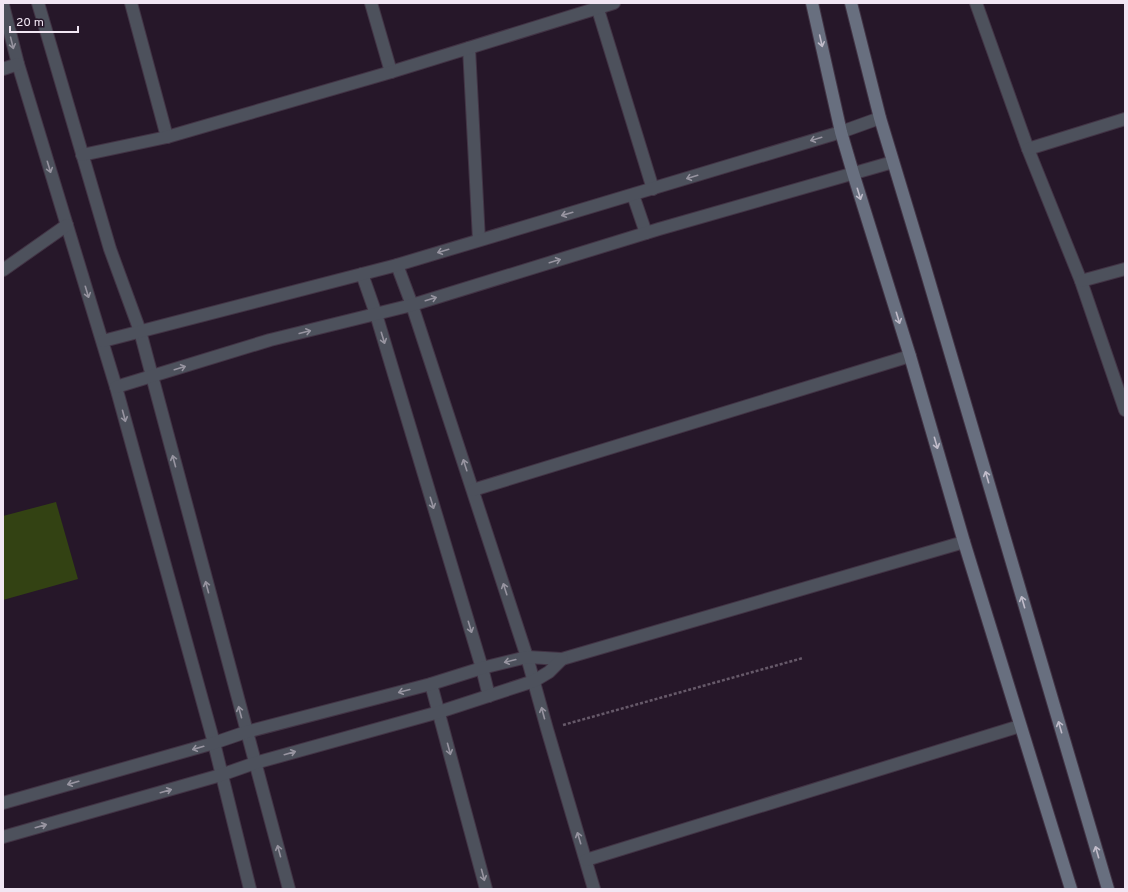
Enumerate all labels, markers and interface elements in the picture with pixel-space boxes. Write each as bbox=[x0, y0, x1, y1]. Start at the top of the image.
scale bar bbox=[10, 8, 78, 34]
text: 20 m bbox=[16, 15, 44, 31]
one-way arrow bbox=[817, 34, 825, 47]
one-way arrow bbox=[9, 36, 17, 49]
one-way arrow bbox=[810, 136, 823, 143]
one-way arrow bbox=[46, 161, 53, 174]
one-way arrow bbox=[686, 174, 699, 181]
one-way arrow bbox=[856, 188, 864, 200]
one-way arrow bbox=[561, 211, 574, 218]
one-way arrow bbox=[436, 248, 449, 255]
one-way arrow bbox=[548, 257, 561, 264]
one-way arrow bbox=[84, 285, 91, 298]
one-way arrow bbox=[424, 295, 437, 302]
one-way arrow bbox=[895, 312, 903, 324]
one-way arrow bbox=[298, 327, 311, 335]
one-way arrow bbox=[380, 331, 387, 344]
one-way arrow bbox=[173, 364, 186, 371]
one-way arrow bbox=[121, 410, 128, 423]
one-way arrow bbox=[932, 436, 940, 449]
one-way arrow bbox=[170, 455, 177, 468]
one-way arrow bbox=[461, 459, 468, 472]
one-way arrow bbox=[983, 471, 990, 484]
one-way arrow bbox=[429, 496, 436, 509]
one-way arrow bbox=[203, 581, 211, 594]
one-way arrow bbox=[501, 583, 508, 596]
one-way arrow bbox=[1019, 596, 1026, 609]
one-way arrow bbox=[467, 620, 474, 633]
one-way arrow bbox=[504, 658, 517, 666]
one-way arrow bbox=[398, 688, 411, 695]
one-way arrow bbox=[236, 706, 244, 719]
one-way arrow bbox=[538, 707, 546, 720]
one-way arrow bbox=[1056, 721, 1063, 734]
one-way arrow bbox=[446, 742, 453, 755]
one-way arrow bbox=[192, 745, 205, 752]
one-way arrow bbox=[283, 749, 296, 756]
one-way arrow bbox=[67, 780, 80, 787]
one-way arrow bbox=[159, 787, 172, 794]
one-way arrow bbox=[34, 822, 47, 829]
one-way arrow bbox=[575, 832, 582, 845]
one-way arrow bbox=[274, 845, 282, 858]
one-way arrow bbox=[1093, 845, 1100, 858]
one-way arrow bbox=[479, 868, 487, 881]

